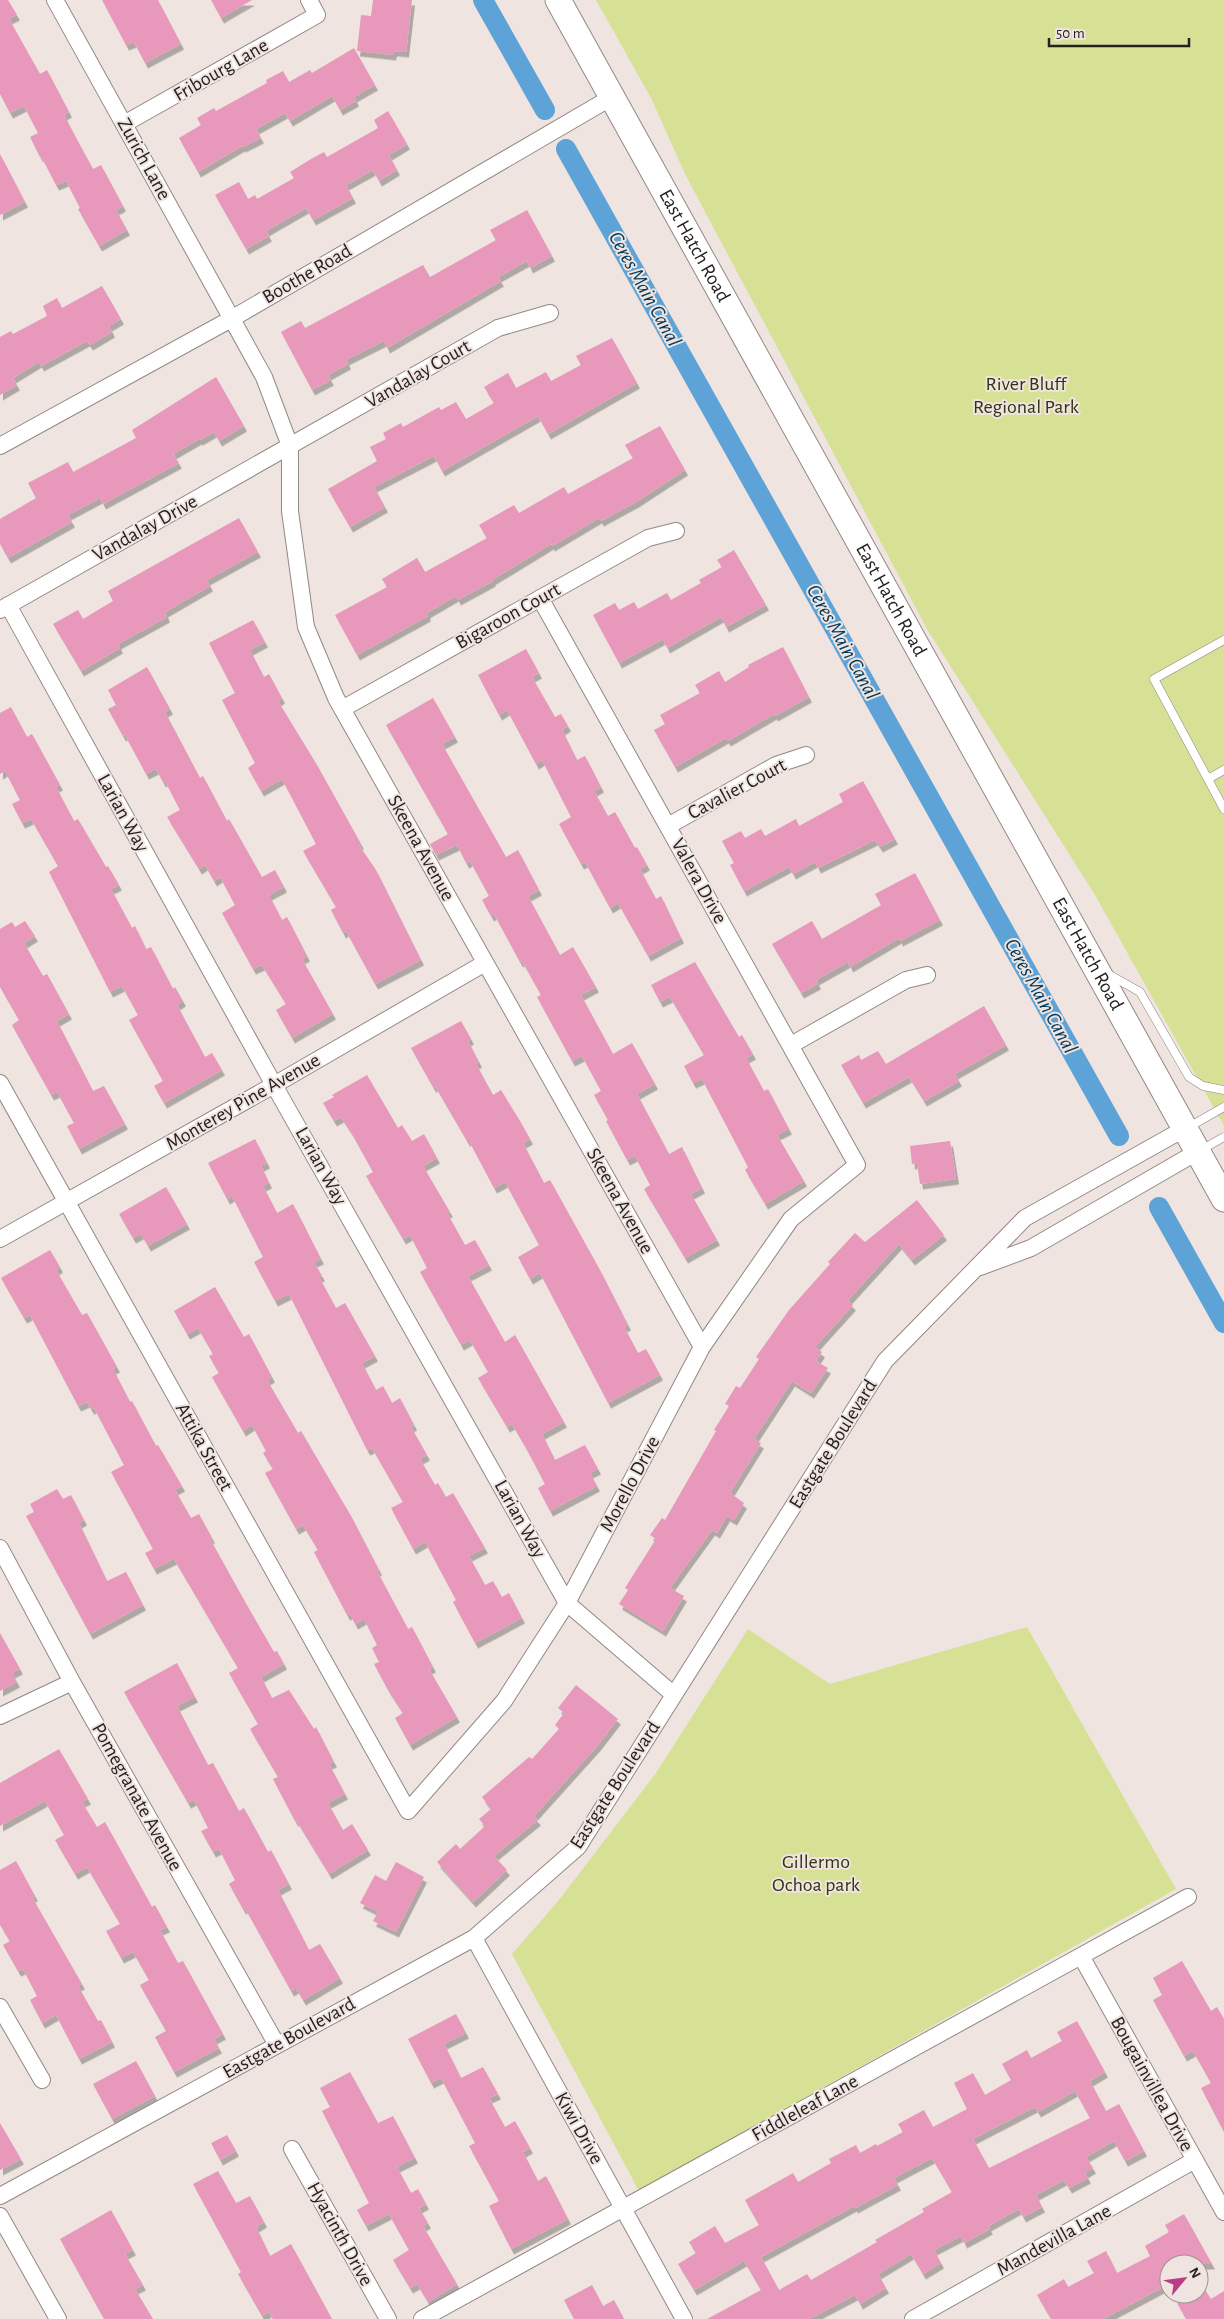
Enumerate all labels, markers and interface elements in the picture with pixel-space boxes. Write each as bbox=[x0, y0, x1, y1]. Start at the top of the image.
scale bar bbox=[1049, 15, 1189, 47]
text: 50 m bbox=[1056, 26, 1085, 41]
street label: Fribourg Lane bbox=[170, 35, 272, 105]
street label: Zurich Lane bbox=[113, 115, 175, 203]
street label: East Hatch Road bbox=[655, 186, 734, 305]
water label: Ceres Main Canal bbox=[605, 228, 685, 350]
street label: Boothe Road bbox=[259, 241, 355, 307]
street label: Vandalay Court bbox=[362, 336, 474, 412]
park label: River Bluff Regional Park bbox=[973, 374, 1079, 417]
street label: Vandalay Drive bbox=[89, 491, 201, 565]
street label: East Hatch Road bbox=[852, 540, 930, 659]
street label: Bigaroon Court bbox=[452, 579, 564, 653]
water label: Ceres Main Canal bbox=[803, 581, 883, 703]
street label: Cavalier Court bbox=[685, 754, 790, 823]
street label: Larian Way bbox=[93, 771, 153, 856]
street label: Skeena Avenue bbox=[384, 792, 458, 904]
street label: Valera Drive bbox=[667, 835, 731, 927]
street label: East Hatch Road bbox=[1049, 894, 1127, 1013]
water label: Ceres Main Canal bbox=[1001, 935, 1081, 1057]
street label: Monterey Pine Avenue bbox=[162, 1050, 324, 1154]
street label: Larian Way bbox=[291, 1124, 351, 1209]
street label: Skeena Avenue bbox=[583, 1145, 657, 1257]
street label: Eastgate Boulevard bbox=[785, 1376, 881, 1512]
street label: Attika Street bbox=[172, 1400, 237, 1495]
street label: Morello Drive bbox=[596, 1433, 664, 1535]
street label: Larian Way bbox=[490, 1477, 550, 1562]
street label: Eastgate Boulevard bbox=[566, 1718, 664, 1852]
street label: Pomegranate Avenue bbox=[88, 1720, 186, 1874]
park label: Gillermo Ochoa park bbox=[772, 1852, 860, 1895]
street label: Eastgate Boulevard bbox=[219, 1993, 359, 2083]
street label: Bougainvillea Drive bbox=[1107, 2013, 1197, 2155]
street label: Fiddleleaf Lane bbox=[749, 2071, 861, 2145]
street label: Kiwi Drive bbox=[551, 2089, 607, 2167]
street label: Hyacinth Drive bbox=[303, 2179, 377, 2289]
street label: Mandevilla Lane bbox=[994, 2200, 1114, 2280]
north arrow bbox=[1159, 2254, 1209, 2304]
text: N bbox=[1186, 2266, 1203, 2281]

